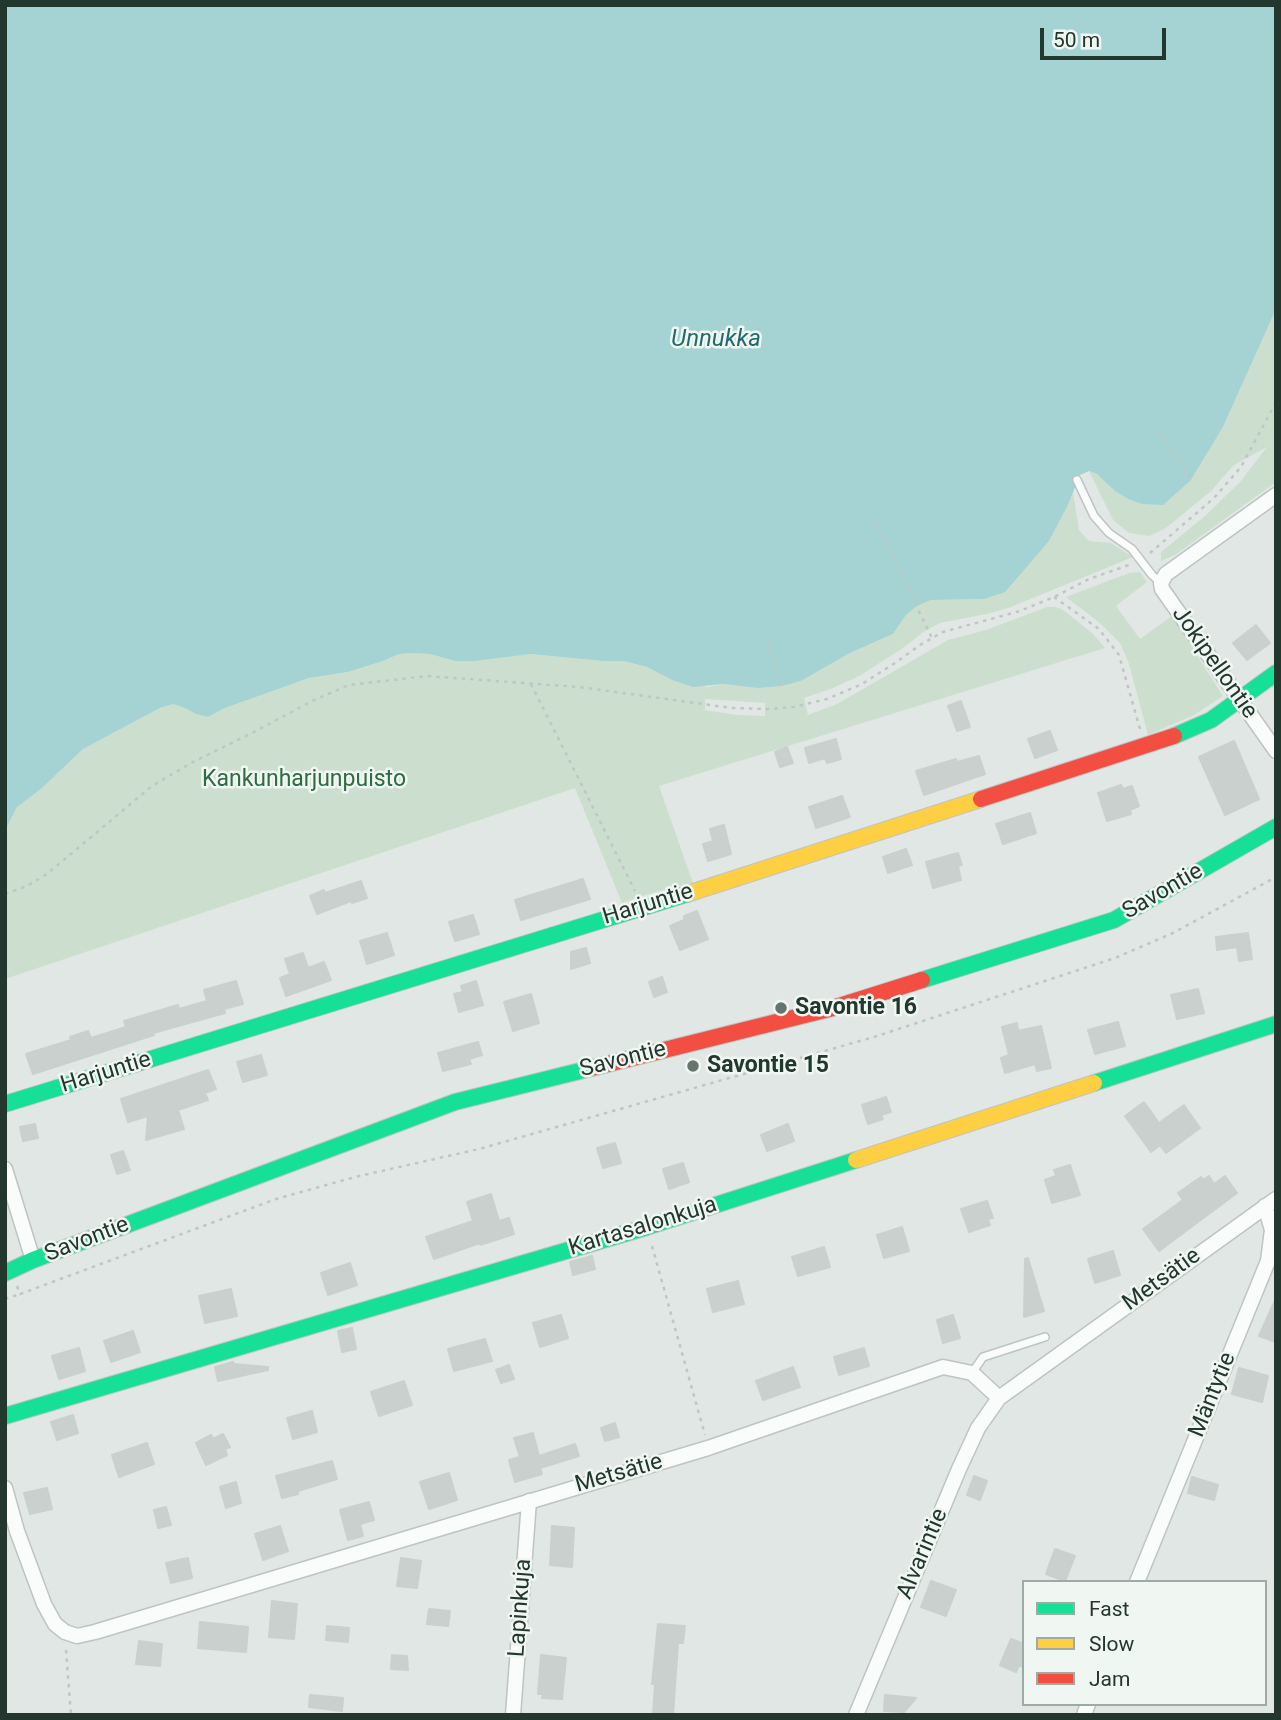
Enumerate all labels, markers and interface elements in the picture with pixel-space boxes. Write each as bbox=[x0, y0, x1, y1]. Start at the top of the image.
scale bar bbox=[1043, 14, 1169, 58]
text: 50 m bbox=[1053, 28, 1100, 52]
water label: Unnukka bbox=[671, 326, 761, 354]
street label: Jokipellontie bbox=[1165, 602, 1263, 724]
park label: Kankunharjunpuisto bbox=[202, 766, 406, 794]
street label: Savontie bbox=[1118, 858, 1208, 926]
street label: Harjuntie bbox=[600, 878, 696, 932]
place label: Savontie 16 bbox=[795, 994, 917, 1022]
marker: Savontie 16 bbox=[773, 1000, 789, 1016]
street label: Savontie bbox=[577, 1036, 669, 1084]
street label: Harjuntie bbox=[58, 1046, 154, 1100]
place label: Savontie 15 bbox=[707, 1052, 829, 1080]
marker: Savontie 15 bbox=[685, 1058, 701, 1074]
street label: Kartasalonkuja bbox=[566, 1191, 720, 1263]
street label: Savontie bbox=[41, 1211, 133, 1269]
street label: Metsätie bbox=[1118, 1243, 1206, 1317]
street label: Mäntytie bbox=[1184, 1349, 1242, 1441]
street label: Metsätie bbox=[572, 1448, 666, 1500]
street label: Alvarintie bbox=[892, 1505, 954, 1603]
street label: Lapinkuja bbox=[504, 1558, 538, 1658]
legend bbox=[1022, 1580, 1267, 1706]
text: Fast bbox=[1089, 1597, 1129, 1621]
text: Slow bbox=[1089, 1632, 1134, 1656]
text: Jam bbox=[1089, 1667, 1130, 1691]

